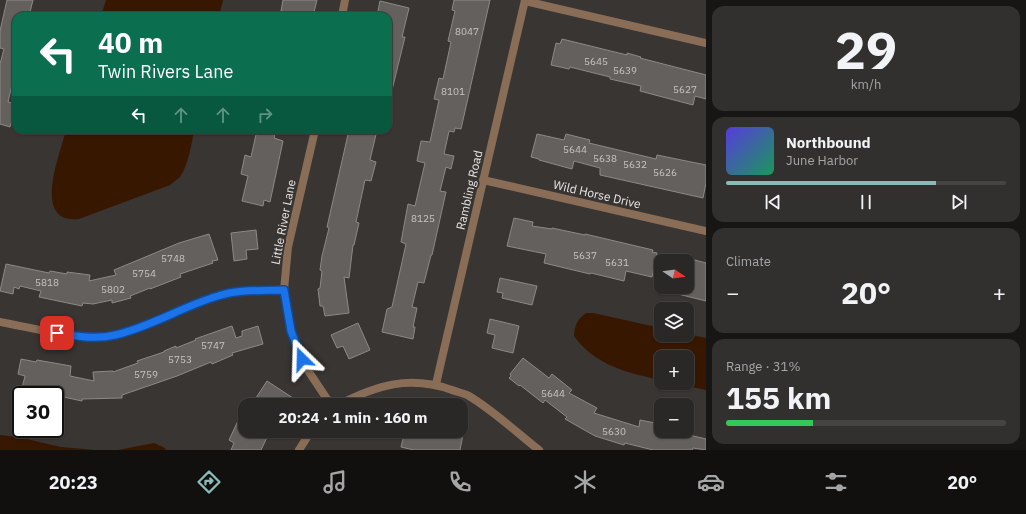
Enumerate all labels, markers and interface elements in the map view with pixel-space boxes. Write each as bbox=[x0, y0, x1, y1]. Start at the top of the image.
text: 29 bbox=[835, 16, 897, 83]
text: 40 m bbox=[98, 24, 163, 61]
house number: 8047 bbox=[455, 25, 479, 38]
icon: left bbox=[32, 28, 84, 80]
house number: 5645 bbox=[584, 55, 608, 68]
text: Twin Rivers Lane bbox=[98, 60, 233, 83]
house number: 5639 bbox=[613, 64, 637, 77]
text: km/h bbox=[851, 76, 881, 93]
house number: 5627 bbox=[673, 83, 697, 96]
house number: 8101 bbox=[441, 85, 465, 98]
icon: left bbox=[128, 104, 150, 126]
icon: ahead bbox=[170, 104, 192, 126]
icon: ahead bbox=[212, 104, 234, 126]
icon: right bbox=[254, 104, 276, 126]
text: Northbound bbox=[786, 133, 871, 152]
house number: 5644 bbox=[563, 143, 587, 156]
street label: Rambling Road bbox=[453, 149, 485, 231]
house number: 5638 bbox=[593, 152, 617, 165]
text: June Harbor bbox=[786, 152, 858, 169]
house number: 5632 bbox=[623, 158, 647, 171]
house number: 5626 bbox=[653, 166, 677, 179]
street label: Wild Horse Drive bbox=[552, 177, 643, 211]
street label: Little River Lane bbox=[267, 178, 299, 266]
icon: previous bbox=[762, 191, 784, 213]
icon: pause bbox=[855, 191, 877, 213]
icon: next bbox=[948, 191, 970, 213]
house number: 8125 bbox=[411, 212, 435, 225]
house number: 5637 bbox=[573, 249, 597, 262]
house number: 5748 bbox=[161, 252, 185, 265]
text: Climate bbox=[726, 253, 771, 270]
north arrow bbox=[654, 254, 694, 294]
map controls bbox=[654, 254, 694, 438]
house number: 5631 bbox=[605, 256, 629, 269]
house number: 5754 bbox=[132, 267, 156, 280]
text: 20° bbox=[841, 273, 891, 312]
house number: 5818 bbox=[35, 276, 59, 289]
text: − bbox=[726, 278, 739, 307]
text: + bbox=[993, 278, 1006, 307]
house number: 5802 bbox=[101, 283, 125, 296]
button: layers bbox=[654, 302, 694, 342]
pin bbox=[40, 316, 74, 350]
icon: arrive bbox=[46, 322, 68, 344]
position arrow bbox=[281, 338, 323, 380]
house number: 5747 bbox=[201, 339, 225, 352]
button: + bbox=[654, 350, 694, 390]
house number: 5753 bbox=[168, 353, 192, 366]
text: Range · 31% bbox=[726, 358, 800, 375]
house number: 5759 bbox=[134, 368, 158, 381]
text: 155 km bbox=[726, 378, 831, 417]
speed limit sign: 30 bbox=[12, 386, 64, 438]
house number: 5644 bbox=[541, 387, 565, 400]
button: − bbox=[654, 398, 694, 438]
text: 20:24 · 1 min · 160 m bbox=[279, 408, 427, 427]
house number: 5630 bbox=[602, 425, 626, 438]
icon: directions bbox=[195, 468, 223, 496]
icon: music bbox=[321, 468, 349, 496]
icon: phone bbox=[446, 468, 474, 496]
icon: climate bbox=[571, 468, 599, 496]
icon: car bbox=[697, 468, 725, 496]
icon: filters bbox=[822, 468, 850, 496]
text: 20:23 bbox=[49, 471, 98, 494]
text: 20° bbox=[947, 471, 977, 494]

